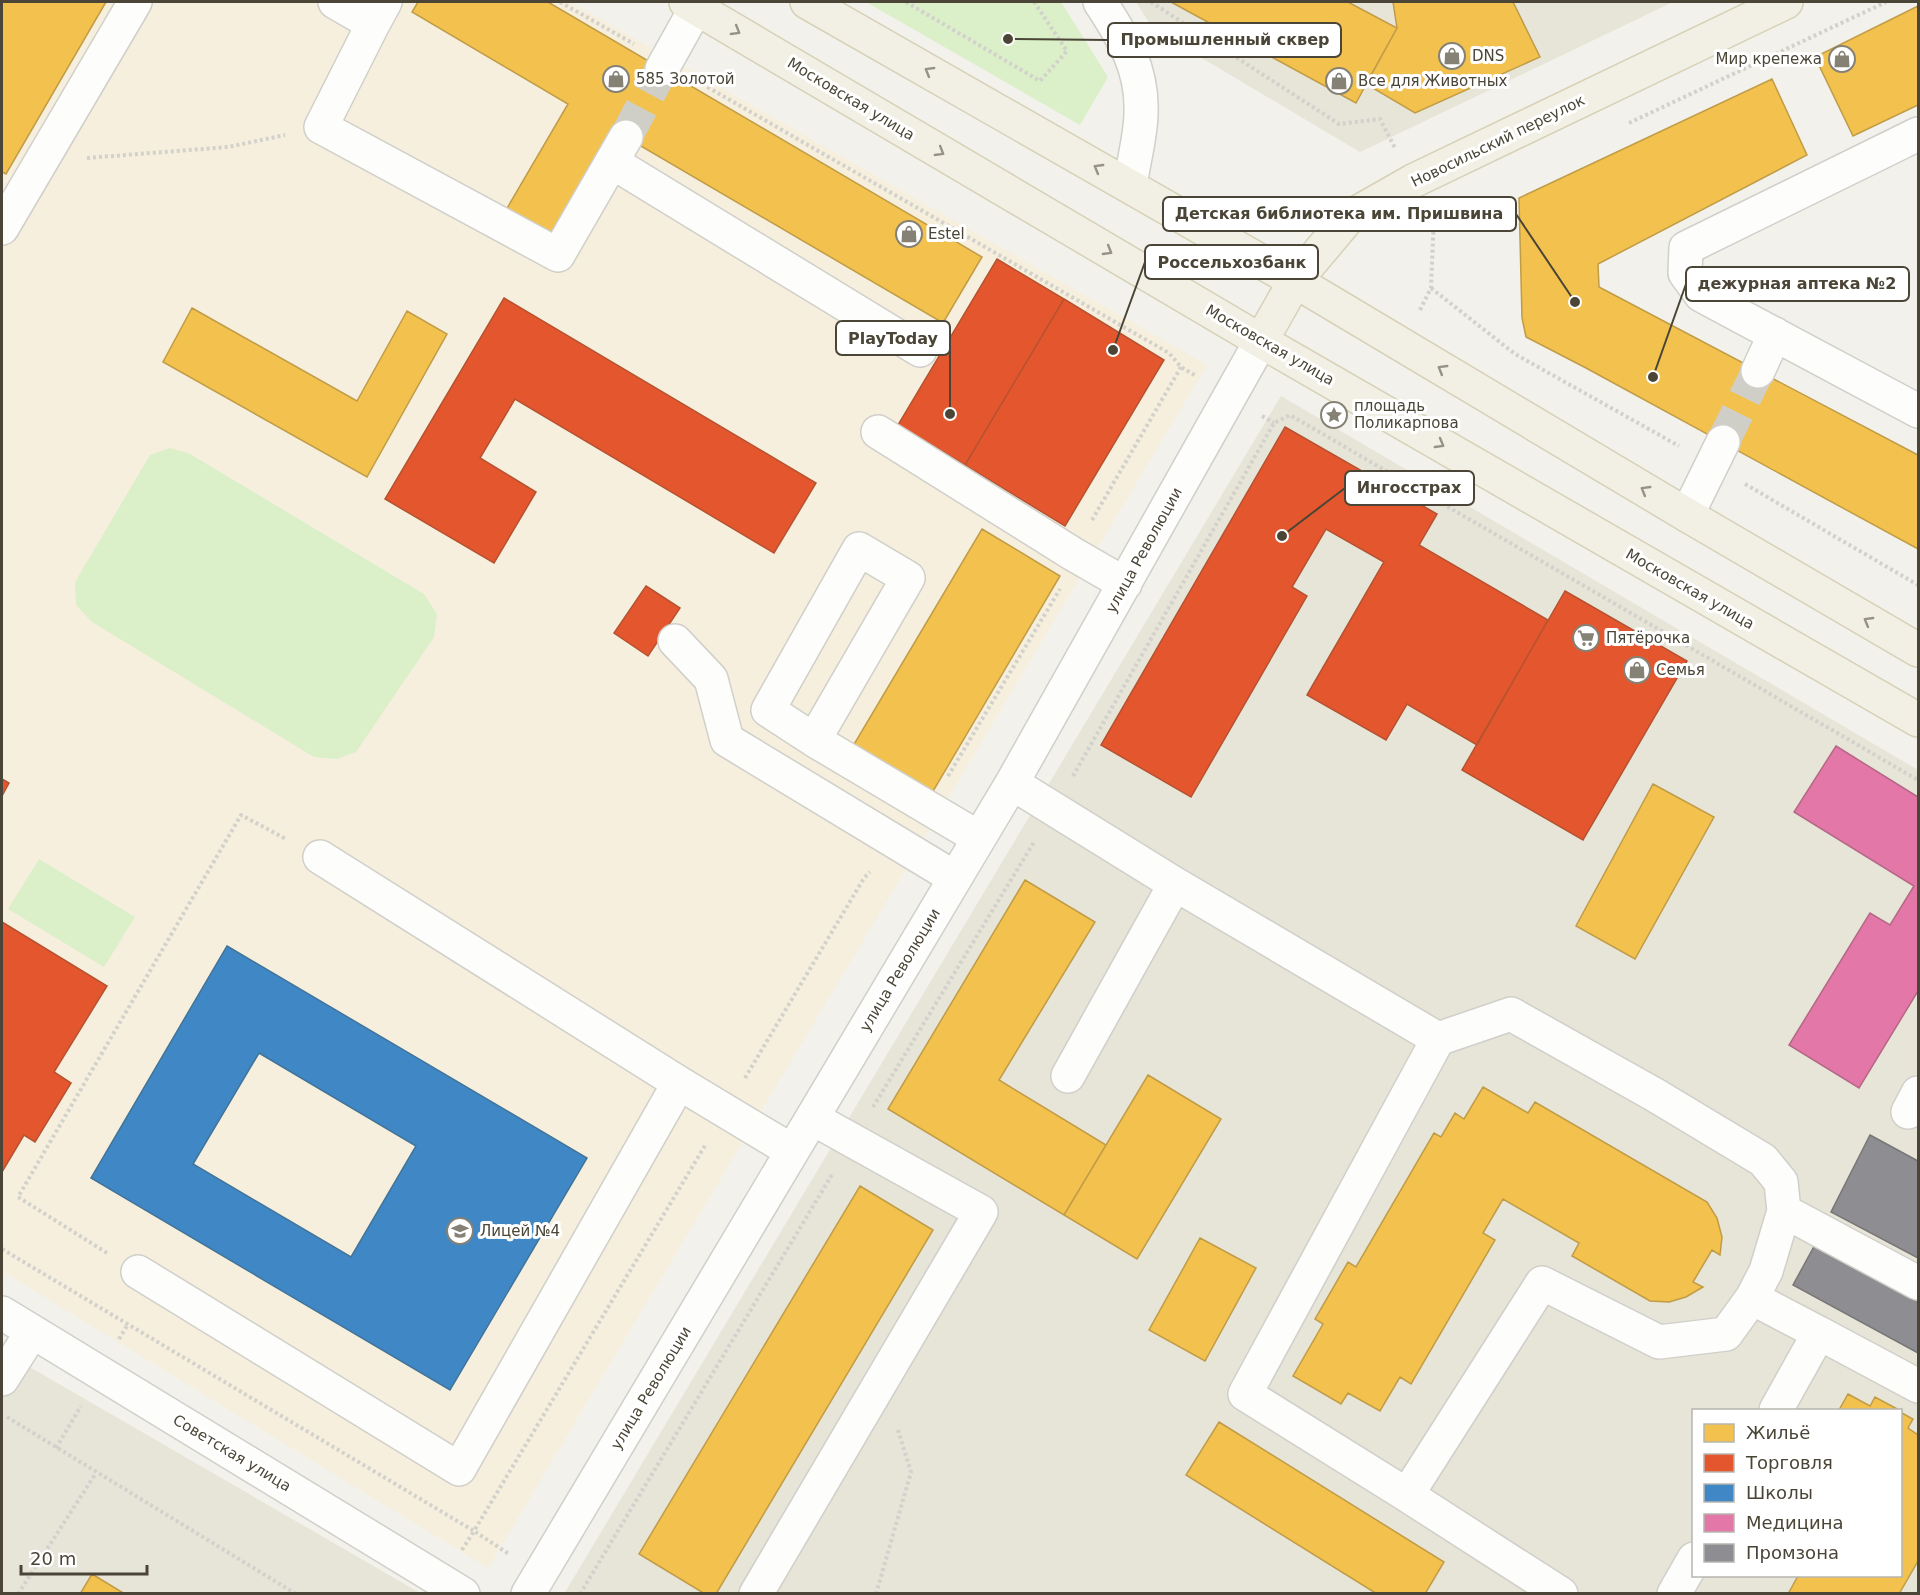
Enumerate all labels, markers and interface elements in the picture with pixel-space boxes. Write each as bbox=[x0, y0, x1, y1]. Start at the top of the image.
callout: Промышленный сквер bbox=[1108, 23, 1341, 57]
one-way arrow bbox=[730, 24, 740, 36]
text: Промышленный сквер bbox=[1120, 30, 1330, 49]
shop icon: DNS bbox=[1437, 41, 1467, 71]
shop icon: Мир крепежа bbox=[1827, 44, 1857, 74]
place label: DNS bbox=[1472, 47, 1504, 65]
place label: Мир крепежа bbox=[1715, 50, 1822, 68]
street label: Московская улица bbox=[784, 54, 918, 144]
shop icon: 585 Золотой bbox=[601, 64, 631, 94]
shop icon: Все для Животных bbox=[1324, 66, 1354, 96]
one-way arrow bbox=[925, 67, 935, 79]
place label: 585 Золотой bbox=[636, 70, 735, 88]
place label: Все для Животных bbox=[1358, 72, 1508, 90]
street label: Новосильский переулок bbox=[1408, 91, 1588, 191]
one-way arrow bbox=[934, 144, 944, 156]
one-way arrow bbox=[1094, 164, 1105, 175]
callout: Детская библиотека им. Пришвина bbox=[1163, 197, 1516, 231]
text: Детская библиотека им. Пришвина bbox=[1175, 204, 1503, 223]
shop icon: Estel bbox=[894, 219, 924, 249]
place label: Estel bbox=[928, 225, 965, 243]
one-way arrow bbox=[1102, 243, 1112, 255]
callout: Россельхозбанк bbox=[1145, 245, 1318, 279]
text: Россельхозбанк bbox=[1158, 253, 1307, 272]
callout: дежурная аптека №2 bbox=[1686, 267, 1909, 301]
text: дежурная аптека №2 bbox=[1698, 274, 1896, 293]
street label: Московская улица bbox=[1203, 301, 1337, 389]
callout: PlayToday bbox=[836, 321, 950, 355]
text: PlayToday bbox=[848, 329, 939, 348]
one-way arrow bbox=[1438, 364, 1448, 376]
place label: площадь Поликарпова bbox=[1354, 397, 1459, 432]
place icon: площадь Поликарпова bbox=[1319, 400, 1349, 430]
one-way arrow bbox=[1434, 437, 1444, 448]
callout: Ингосстрах bbox=[1345, 471, 1474, 505]
text: Ингосстрах bbox=[1357, 478, 1462, 497]
street label: улица Революции bbox=[1102, 484, 1186, 616]
one-way arrow bbox=[1641, 486, 1651, 498]
street label: Московская улица bbox=[1623, 545, 1757, 633]
one-way arrow bbox=[1864, 616, 1874, 628]
supermarket icon: Пятёрочка bbox=[1571, 623, 1601, 653]
place label: Пятёрочка bbox=[1606, 629, 1690, 647]
shop icon: Семья bbox=[1622, 655, 1652, 685]
place label: Семья bbox=[1656, 661, 1705, 679]
street label: улица Революции bbox=[856, 905, 944, 1035]
school or university icon: Лицей №4 bbox=[445, 1216, 475, 1246]
place label: Лицей №4 bbox=[480, 1222, 560, 1240]
street label: улица Революции bbox=[607, 1323, 695, 1453]
legend bbox=[1692, 1409, 1902, 1577]
street label: Советская улица bbox=[170, 1411, 294, 1495]
text: Жильё bbox=[1746, 1422, 1810, 1443]
text: Торговля bbox=[1745, 1452, 1833, 1473]
text: Школы bbox=[1746, 1482, 1813, 1503]
text: Медицина bbox=[1746, 1512, 1844, 1533]
scale bar bbox=[21, 1538, 147, 1576]
text: Промзона bbox=[1746, 1542, 1839, 1563]
text: 20 m bbox=[30, 1548, 76, 1569]

